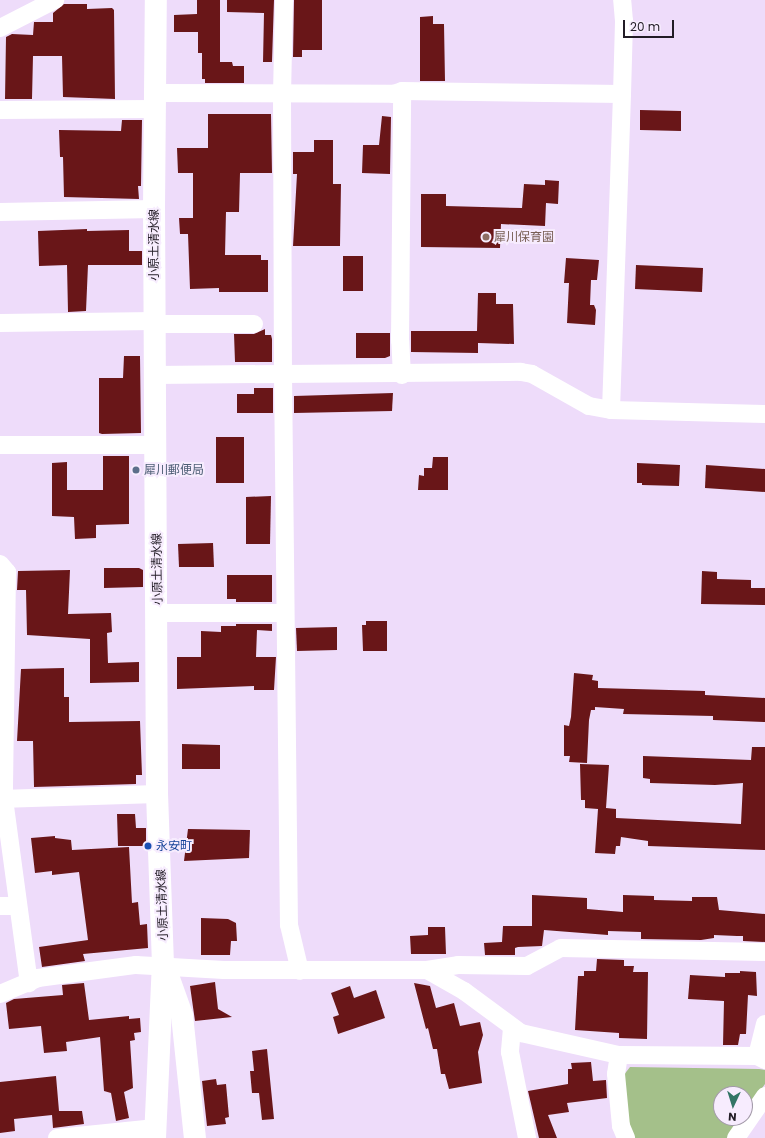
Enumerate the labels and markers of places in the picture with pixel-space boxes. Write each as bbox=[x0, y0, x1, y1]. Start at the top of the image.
place label: 犀川保育園 bbox=[494, 230, 554, 244]
marker: 犀川保育園 bbox=[481, 232, 491, 242]
place label: 犀川郵便局 bbox=[144, 463, 204, 477]
marker: 犀川郵便局 bbox=[131, 465, 141, 475]
place label: 永安町 bbox=[156, 839, 192, 853]
marker: 永安町 bbox=[143, 841, 153, 851]

